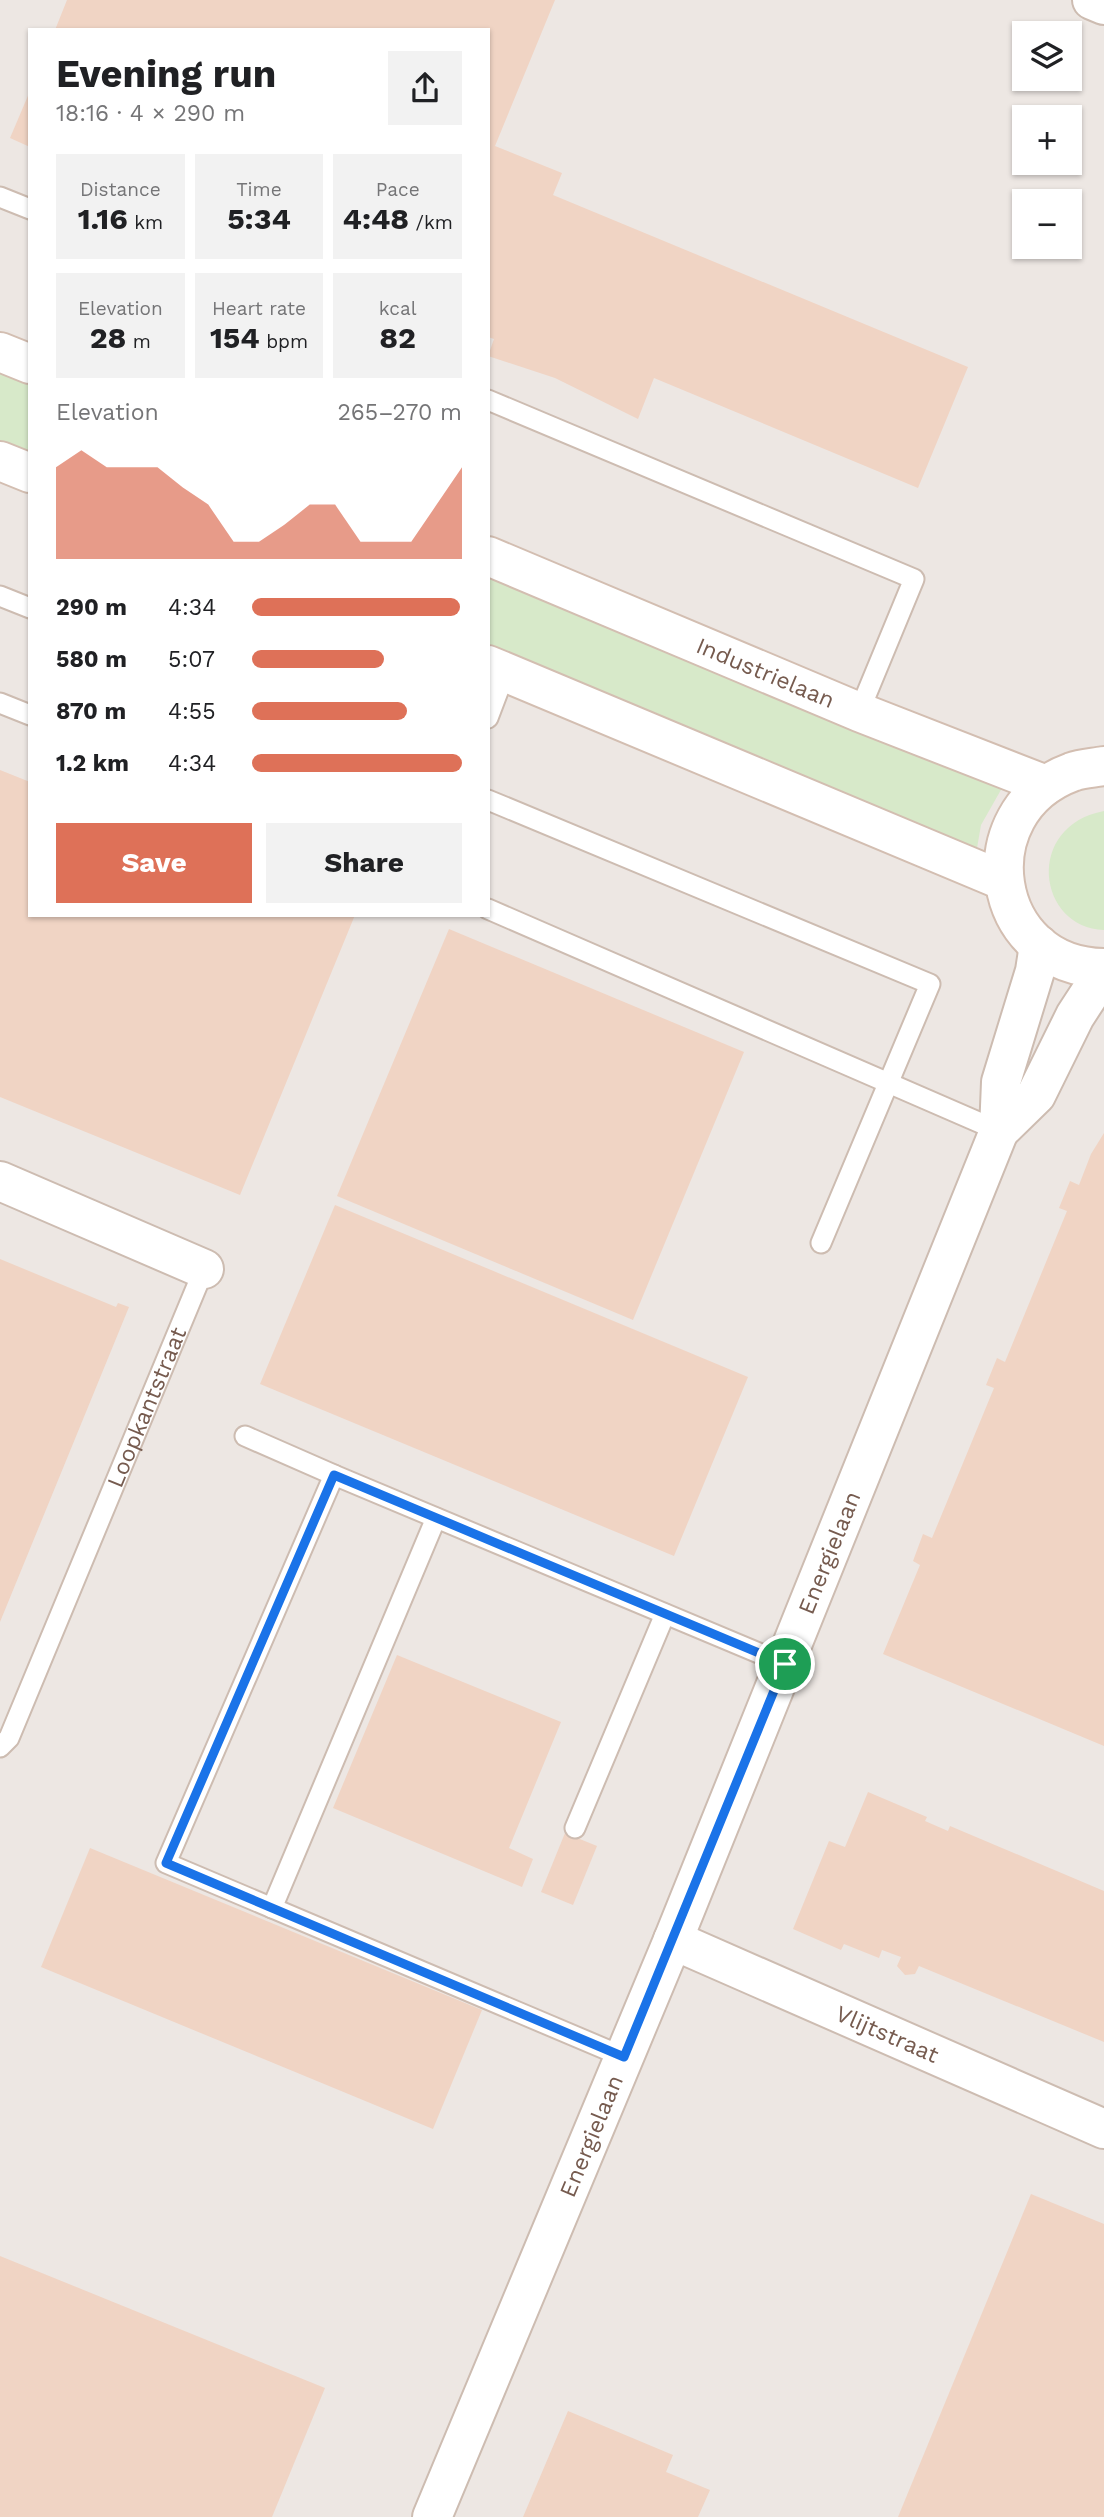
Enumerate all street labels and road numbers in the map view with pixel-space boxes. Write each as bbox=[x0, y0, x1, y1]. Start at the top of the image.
street label: Industrielaan bbox=[692, 632, 838, 714]
street label: Loopkantstraat bbox=[102, 1323, 192, 1492]
street label: Energielaan bbox=[793, 1487, 866, 1618]
street label: Vlijtstraat bbox=[831, 2000, 943, 2069]
street label: Energielaan bbox=[554, 2071, 629, 2201]

